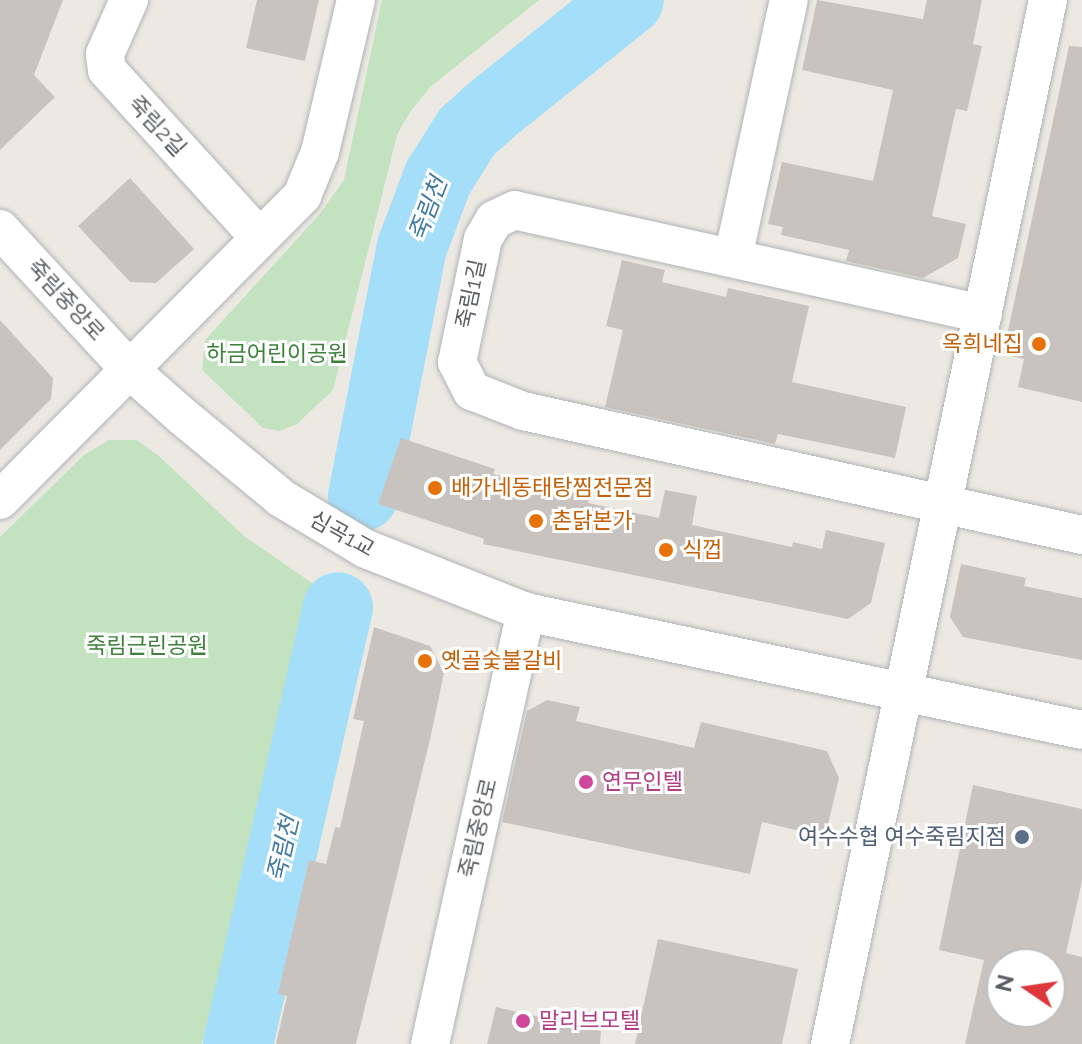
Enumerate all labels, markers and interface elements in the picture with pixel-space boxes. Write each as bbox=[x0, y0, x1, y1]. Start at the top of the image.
street label: 죽림2길 bbox=[123, 91, 191, 161]
water label: 죽림천 bbox=[403, 173, 453, 245]
street label: 죽림중앙로 bbox=[22, 254, 110, 346]
street label: 죽림1길 bbox=[451, 257, 491, 331]
place label: 옥희네집 bbox=[942, 331, 1023, 357]
marker: 옥희네집 bbox=[1030, 335, 1048, 353]
park label: 하금어린이공원 bbox=[206, 341, 348, 367]
place label: 배가네동태탕찜전문점 bbox=[451, 475, 653, 501]
marker: 배가네동태탕찜전문점 bbox=[426, 479, 444, 497]
street label: 심곡1교 bbox=[305, 505, 379, 563]
place label: 촌닭본가 bbox=[552, 508, 633, 534]
marker: 촌닭본가 bbox=[527, 512, 545, 530]
place label: 식껍 bbox=[682, 537, 722, 563]
marker: 식껍 bbox=[657, 541, 675, 559]
park label: 죽림근린공원 bbox=[86, 633, 208, 659]
place label: 옛골숯불갈비 bbox=[441, 648, 562, 674]
marker: 옛골숯불갈비 bbox=[416, 652, 434, 670]
place label: 연무인텔 bbox=[602, 769, 683, 795]
marker: 연무인텔 bbox=[577, 773, 595, 791]
street label: 죽림중앙로 bbox=[454, 776, 502, 880]
water label: 죽림천 bbox=[262, 813, 304, 885]
place label: 여수수협 여수죽림지점 bbox=[798, 824, 1006, 850]
marker: 여수수협 여수죽림지점 bbox=[1013, 828, 1031, 846]
north arrow bbox=[986, 948, 1066, 1028]
text: N bbox=[990, 972, 1019, 994]
place label: 말리브모텔 bbox=[539, 1008, 640, 1034]
marker: 말리브모텔 bbox=[514, 1012, 532, 1030]

